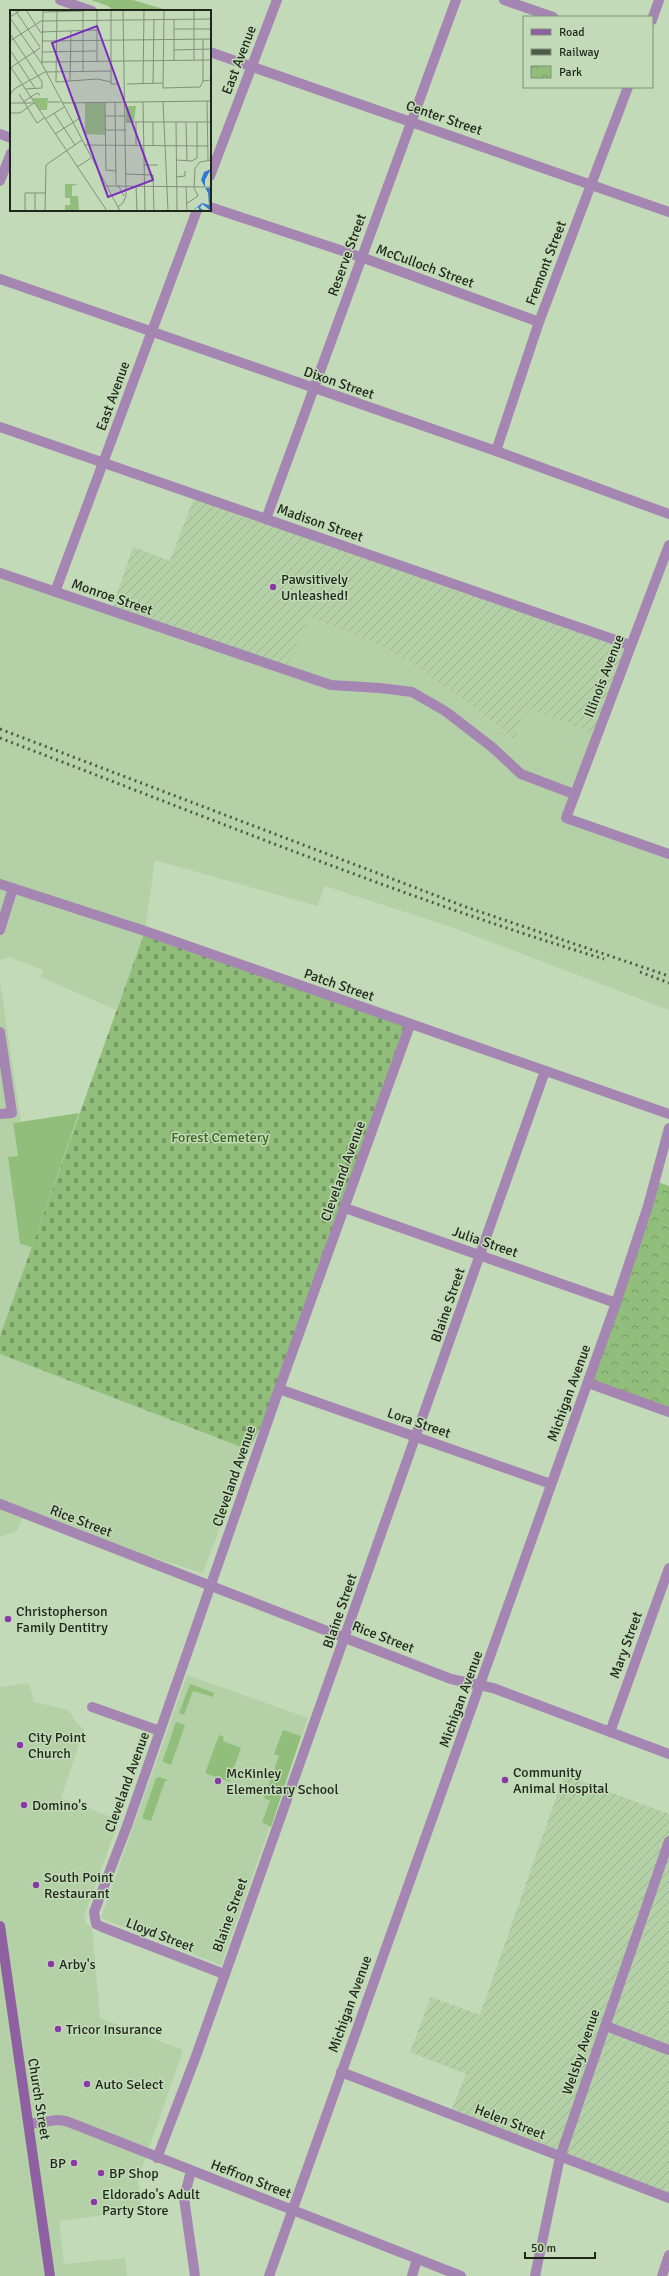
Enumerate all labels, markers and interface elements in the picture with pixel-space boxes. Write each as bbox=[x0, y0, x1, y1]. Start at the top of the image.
inset map bbox=[10, 10, 211, 211]
legend bbox=[523, 16, 653, 88]
street label: East Avenue bbox=[218, 23, 260, 97]
text: Road bbox=[559, 25, 585, 40]
text: Railway bbox=[559, 45, 599, 60]
text: Park bbox=[559, 65, 582, 80]
street label: Center Street bbox=[404, 97, 484, 139]
street label: Reserve Street bbox=[324, 211, 370, 299]
street label: Fremont Street bbox=[522, 218, 570, 308]
street label: McCulloch Street bbox=[374, 240, 476, 292]
street label: East Avenue bbox=[93, 359, 133, 433]
street label: Dixon Street bbox=[302, 363, 377, 403]
street label: Madison Street bbox=[275, 500, 365, 546]
place label: Pawsitively Unleashed! bbox=[281, 571, 348, 604]
street label: Monroe Street bbox=[69, 575, 155, 619]
marker: Pawsitively Unleashed! bbox=[268, 582, 278, 592]
street label: Illinois Avenue bbox=[580, 632, 628, 720]
street label: Patch Street bbox=[302, 965, 376, 1005]
street label: Cleveland Avenue bbox=[317, 1118, 369, 1224]
park label: Forest Cemetery bbox=[171, 1129, 269, 1146]
street label: Julia Street bbox=[450, 1223, 520, 1261]
street label: Blaine Street bbox=[427, 1265, 469, 1345]
street label: Michigan Avenue bbox=[544, 1342, 594, 1444]
street label: Lora Street bbox=[385, 1404, 453, 1442]
street label: Cleveland Avenue bbox=[209, 1423, 259, 1529]
street label: Rice Street bbox=[47, 1501, 115, 1541]
street label: Blaine Street bbox=[319, 1571, 361, 1651]
place label: Christopherson Family Dentitry bbox=[16, 1603, 108, 1636]
street label: Mary Street bbox=[606, 1609, 646, 1681]
marker: Christopherson Family Dentitry bbox=[3, 1614, 13, 1624]
street label: Rice Street bbox=[349, 1617, 417, 1657]
street label: Michigan Avenue bbox=[436, 1648, 486, 1750]
place label: City Point Church bbox=[28, 1729, 86, 1762]
street label: Cleveland Avenue bbox=[101, 1729, 153, 1835]
marker: City Point Church bbox=[15, 1740, 25, 1750]
place label: Community Animal Hospital bbox=[513, 1764, 609, 1797]
place label: McKinley Elementary School bbox=[226, 1765, 339, 1798]
marker: Community Animal Hospital bbox=[500, 1775, 510, 1785]
marker: McKinley Elementary School bbox=[213, 1776, 223, 1786]
place label: Domino's bbox=[32, 1797, 87, 1814]
marker: Domino's bbox=[19, 1800, 29, 1810]
place label: South Point Restaurant bbox=[44, 1869, 114, 1902]
street label: Blaine Street bbox=[209, 1875, 251, 1954]
marker: South Point Restaurant bbox=[31, 1880, 41, 1890]
street label: Lloyd Street bbox=[124, 1914, 197, 1956]
street label: Michigan Avenue bbox=[325, 1953, 375, 2055]
place label: Arby's bbox=[59, 1956, 96, 1973]
marker: Arby's bbox=[46, 1959, 56, 1969]
street label: Welsby Avenue bbox=[558, 2007, 604, 2097]
place label: Tricor Insurance bbox=[66, 2021, 162, 2038]
marker: Tricor Insurance bbox=[53, 2024, 63, 2034]
street label: Church Street bbox=[24, 2057, 54, 2141]
place label: Auto Select bbox=[95, 2076, 164, 2093]
marker: Auto Select bbox=[82, 2079, 92, 2089]
street label: Helen Street bbox=[472, 2101, 548, 2143]
place label: BP bbox=[50, 2155, 66, 2172]
street label: Heffron Street bbox=[208, 2156, 294, 2202]
marker: BP bbox=[69, 2158, 79, 2168]
place label: BP Shop bbox=[109, 2165, 159, 2182]
marker: BP Shop bbox=[96, 2168, 106, 2178]
place label: Eldorado's Adult Party Store bbox=[102, 2186, 200, 2219]
marker: Eldorado's Adult Party Store bbox=[89, 2197, 99, 2207]
scale bar bbox=[525, 2234, 595, 2260]
text: 50 m bbox=[531, 2241, 556, 2256]

